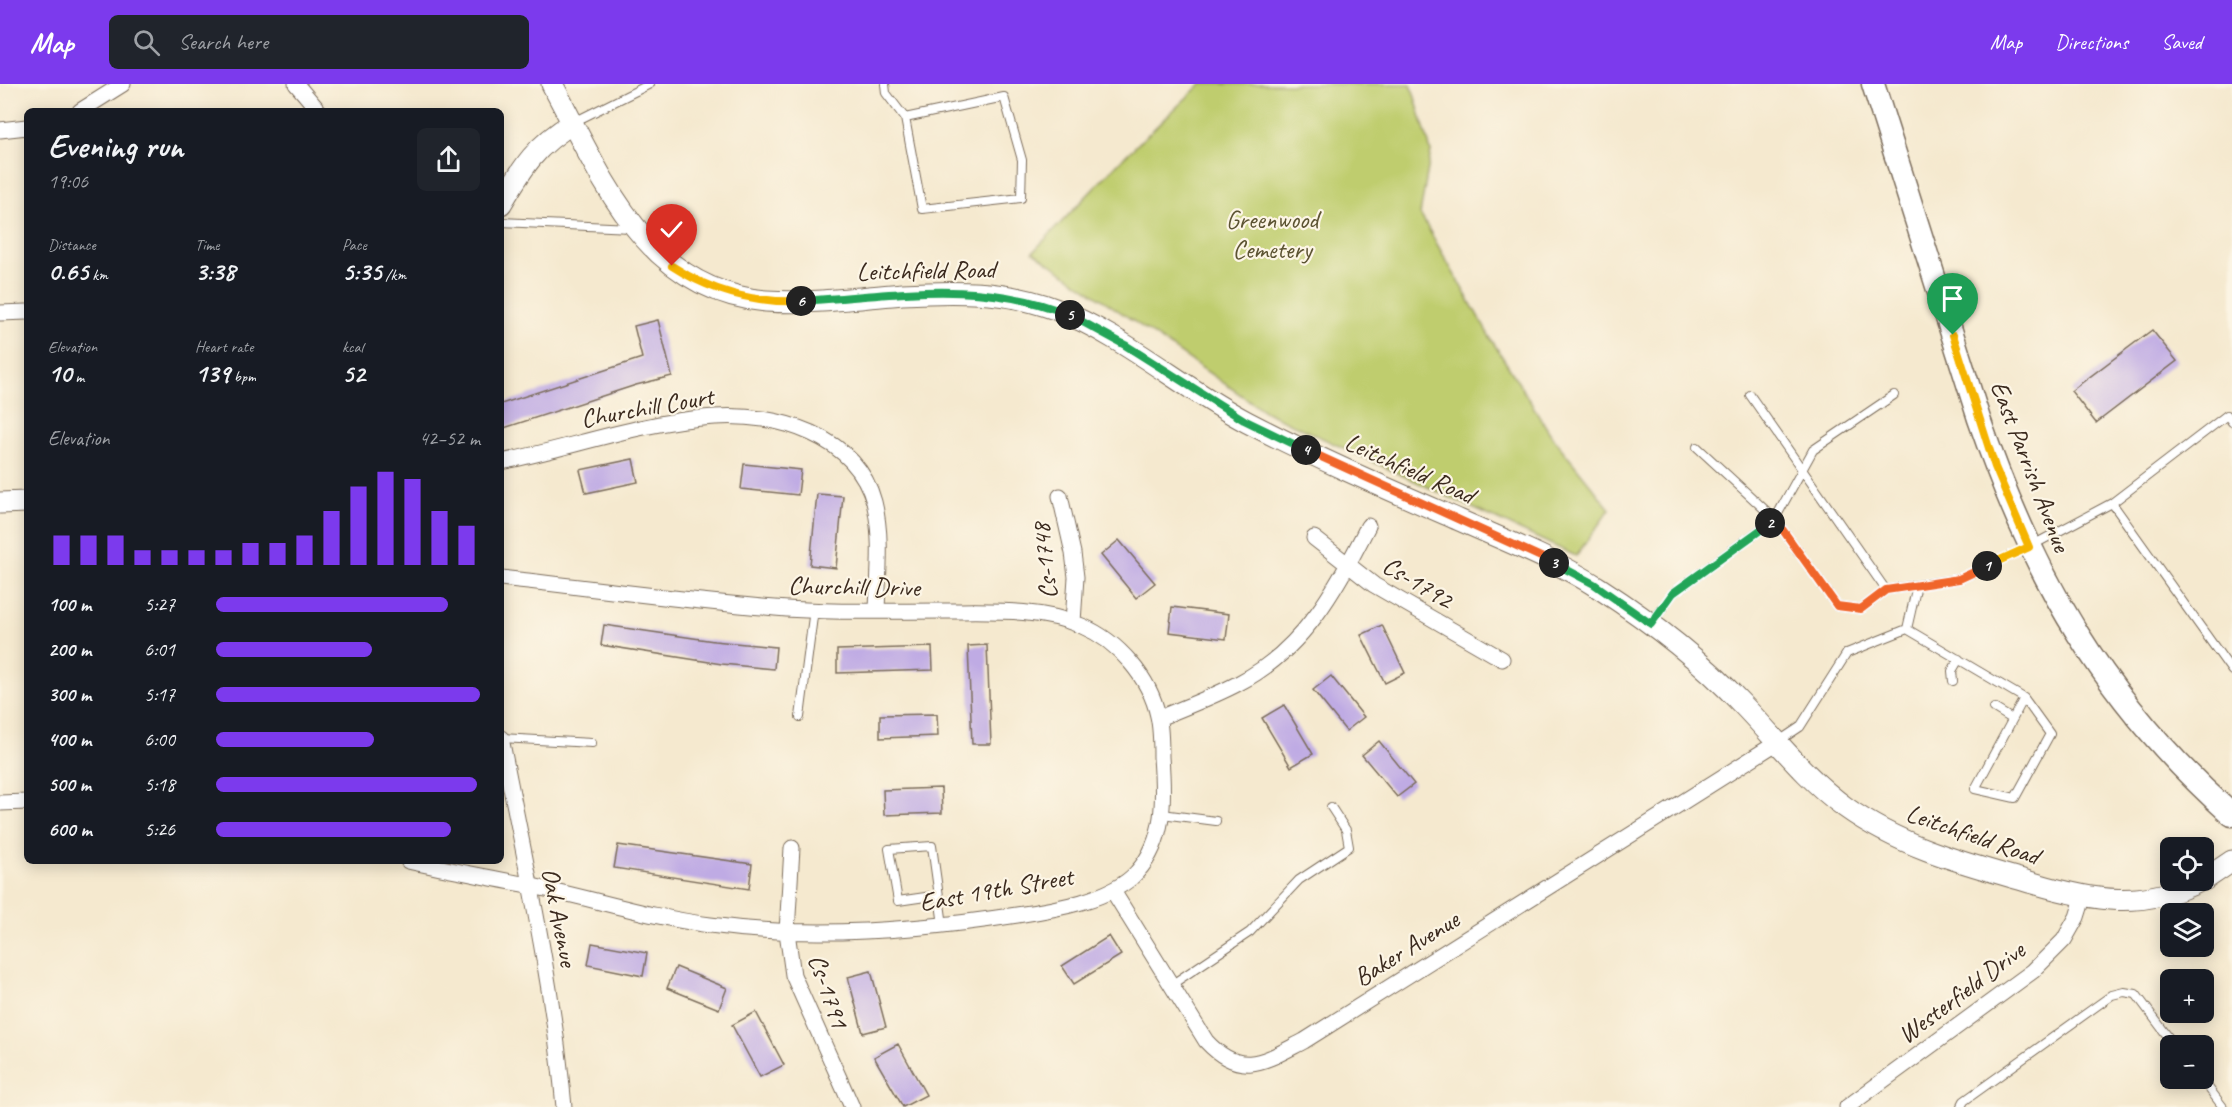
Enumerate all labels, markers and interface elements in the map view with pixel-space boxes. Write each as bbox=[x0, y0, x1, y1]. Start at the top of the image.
search box bbox=[109, 15, 529, 69]
text: Map bbox=[30, 25, 73, 60]
icon: search bbox=[130, 26, 163, 59]
text: Search here bbox=[178, 28, 268, 56]
text: Map bbox=[1990, 29, 2022, 55]
text: Directions bbox=[2055, 29, 2128, 55]
text: Saved bbox=[2161, 29, 2202, 55]
text: Evening run bbox=[48, 125, 183, 167]
button: share bbox=[417, 128, 480, 191]
text: 19:06 bbox=[48, 169, 88, 194]
park label: Greenwood Cemetery bbox=[1226, 203, 1322, 266]
pin bbox=[646, 204, 697, 266]
icon: check bbox=[655, 213, 688, 246]
text: Distance bbox=[48, 235, 96, 255]
text: Time bbox=[195, 235, 219, 255]
text: Pace bbox=[342, 235, 367, 255]
street label: Leitchfield Road bbox=[856, 253, 999, 288]
text: 0.65 bbox=[48, 255, 88, 288]
text: 3:38 bbox=[195, 255, 235, 288]
text: 5:35 bbox=[342, 255, 381, 288]
text: km bbox=[88, 265, 108, 285]
text: /km bbox=[381, 265, 406, 285]
pin bbox=[1927, 273, 1978, 335]
icon: arrive bbox=[1936, 282, 1969, 315]
pin: 6 bbox=[786, 286, 816, 316]
text: 6 bbox=[797, 291, 805, 311]
pin: 5 bbox=[1055, 300, 1085, 330]
text: 5 bbox=[1067, 305, 1073, 325]
text: Elevation bbox=[48, 337, 97, 357]
text: Heart rate bbox=[195, 337, 253, 357]
text: kcal bbox=[342, 337, 363, 357]
text: 10 bbox=[48, 357, 71, 390]
text: 139 bbox=[195, 357, 230, 390]
text: 52 bbox=[342, 357, 365, 390]
text: m bbox=[71, 367, 84, 387]
text: bpm bbox=[230, 367, 256, 387]
street label: East Parrish Avenue bbox=[1983, 376, 2079, 558]
street label: Churchill Court bbox=[578, 379, 718, 435]
street label: Leitchfield Road bbox=[1340, 425, 1483, 513]
text: Elevation bbox=[48, 426, 110, 451]
text: 42–52 m bbox=[419, 426, 480, 451]
pin: 4 bbox=[1291, 435, 1321, 465]
text: 4 bbox=[1302, 440, 1310, 460]
pin: 2 bbox=[1755, 508, 1785, 538]
text: 2 bbox=[1766, 513, 1774, 533]
street label: Cs-1748 bbox=[1024, 519, 1065, 601]
pin: 3 bbox=[1539, 548, 1569, 578]
street label: Cs-1792 bbox=[1377, 549, 1461, 617]
pin: 1 bbox=[1972, 551, 2002, 581]
text: 3 bbox=[1550, 553, 1558, 573]
text: 1 bbox=[1983, 556, 1991, 576]
street label: Churchill Drive bbox=[788, 569, 923, 604]
text: 100 m bbox=[48, 592, 91, 617]
text: 5:27 bbox=[144, 592, 175, 617]
text: 200 m bbox=[48, 637, 91, 662]
text: 6:01 bbox=[144, 637, 175, 662]
text: 300 m bbox=[48, 682, 91, 707]
text: 5:17 bbox=[144, 682, 175, 707]
text: 400 m bbox=[48, 727, 91, 752]
text: 6:00 bbox=[144, 727, 175, 752]
text: 500 m bbox=[48, 772, 91, 797]
text: 5:18 bbox=[144, 772, 175, 797]
street label: Leitchfield Road bbox=[1902, 796, 2047, 874]
text: 600 m bbox=[48, 817, 92, 842]
text: 5:26 bbox=[144, 817, 175, 842]
map controls bbox=[2160, 837, 2214, 1089]
button: locate bbox=[2160, 837, 2214, 891]
street label: East 19th Street bbox=[917, 859, 1078, 919]
street label: Oak Avenue bbox=[534, 865, 586, 972]
street label: Baker Avenue bbox=[1347, 902, 1466, 994]
button: layers bbox=[2160, 903, 2214, 957]
street label: Westerfield Drive bbox=[1891, 933, 2033, 1051]
street label: Cs-1791 bbox=[801, 950, 857, 1034]
button: + bbox=[2160, 969, 2214, 1023]
button: − bbox=[2160, 1035, 2214, 1089]

